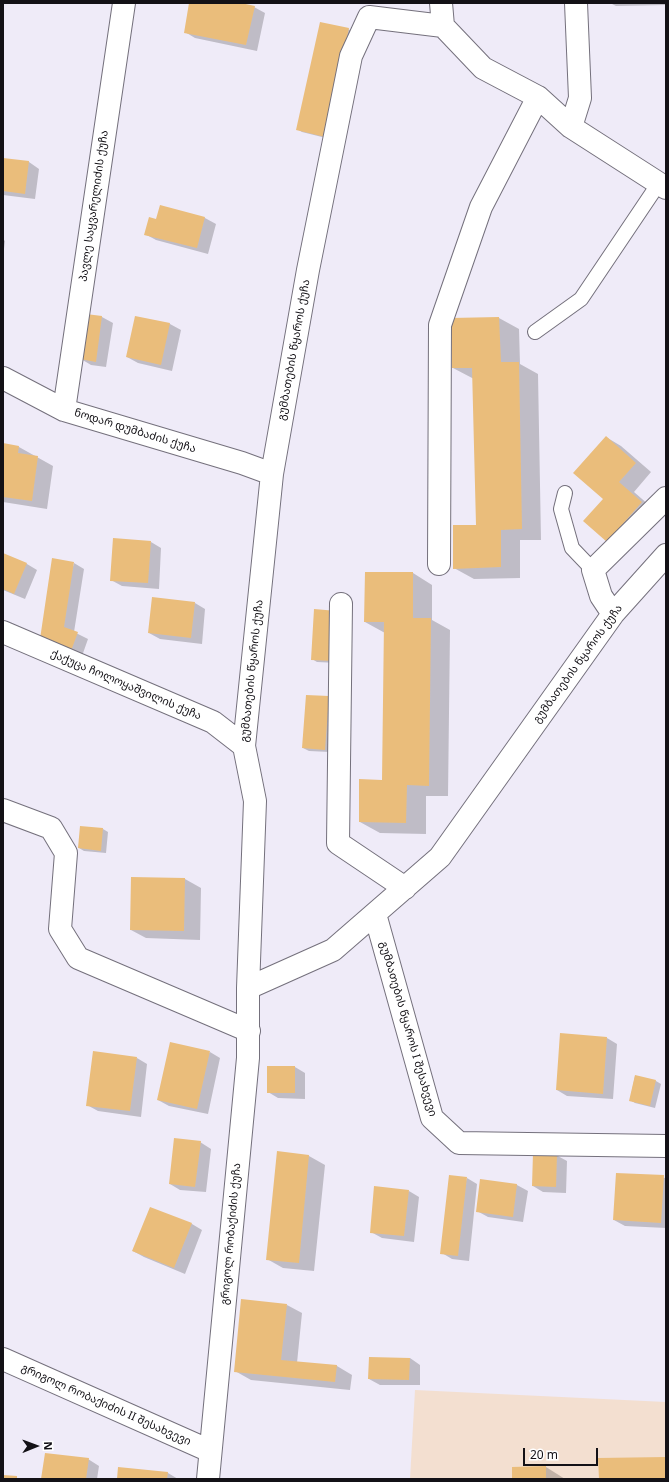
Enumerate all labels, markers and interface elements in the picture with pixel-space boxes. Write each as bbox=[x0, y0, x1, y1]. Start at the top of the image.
street label: პავლე საყვარელიძის ქუჩა bbox=[77, 129, 111, 283]
street label: გუმბათების წყაროს ქუჩა bbox=[275, 278, 313, 422]
street label: ნოდარ დუმბაძის ქუჩა bbox=[72, 406, 198, 456]
street label: გუმბათების წყაროს ქუჩა bbox=[238, 599, 266, 743]
street label: გუმბათების წყაროს ქუჩა bbox=[531, 602, 625, 726]
street label: ქაქუცა ჩოლოყაშვილის ქუჩა bbox=[49, 647, 203, 723]
street label: გუმბათების წყაროს I შესახვევი bbox=[377, 940, 439, 1118]
street label: გრიგოლ რობაქიძის ქუჩა bbox=[218, 1162, 244, 1306]
street label: გრიგოლ რობაქიძის II შესახვევი bbox=[19, 1361, 193, 1449]
north arrow bbox=[16, 1426, 56, 1466]
scale bar bbox=[525, 1440, 600, 1466]
text: N bbox=[41, 1441, 56, 1450]
text: 20 m bbox=[530, 1446, 558, 1463]

